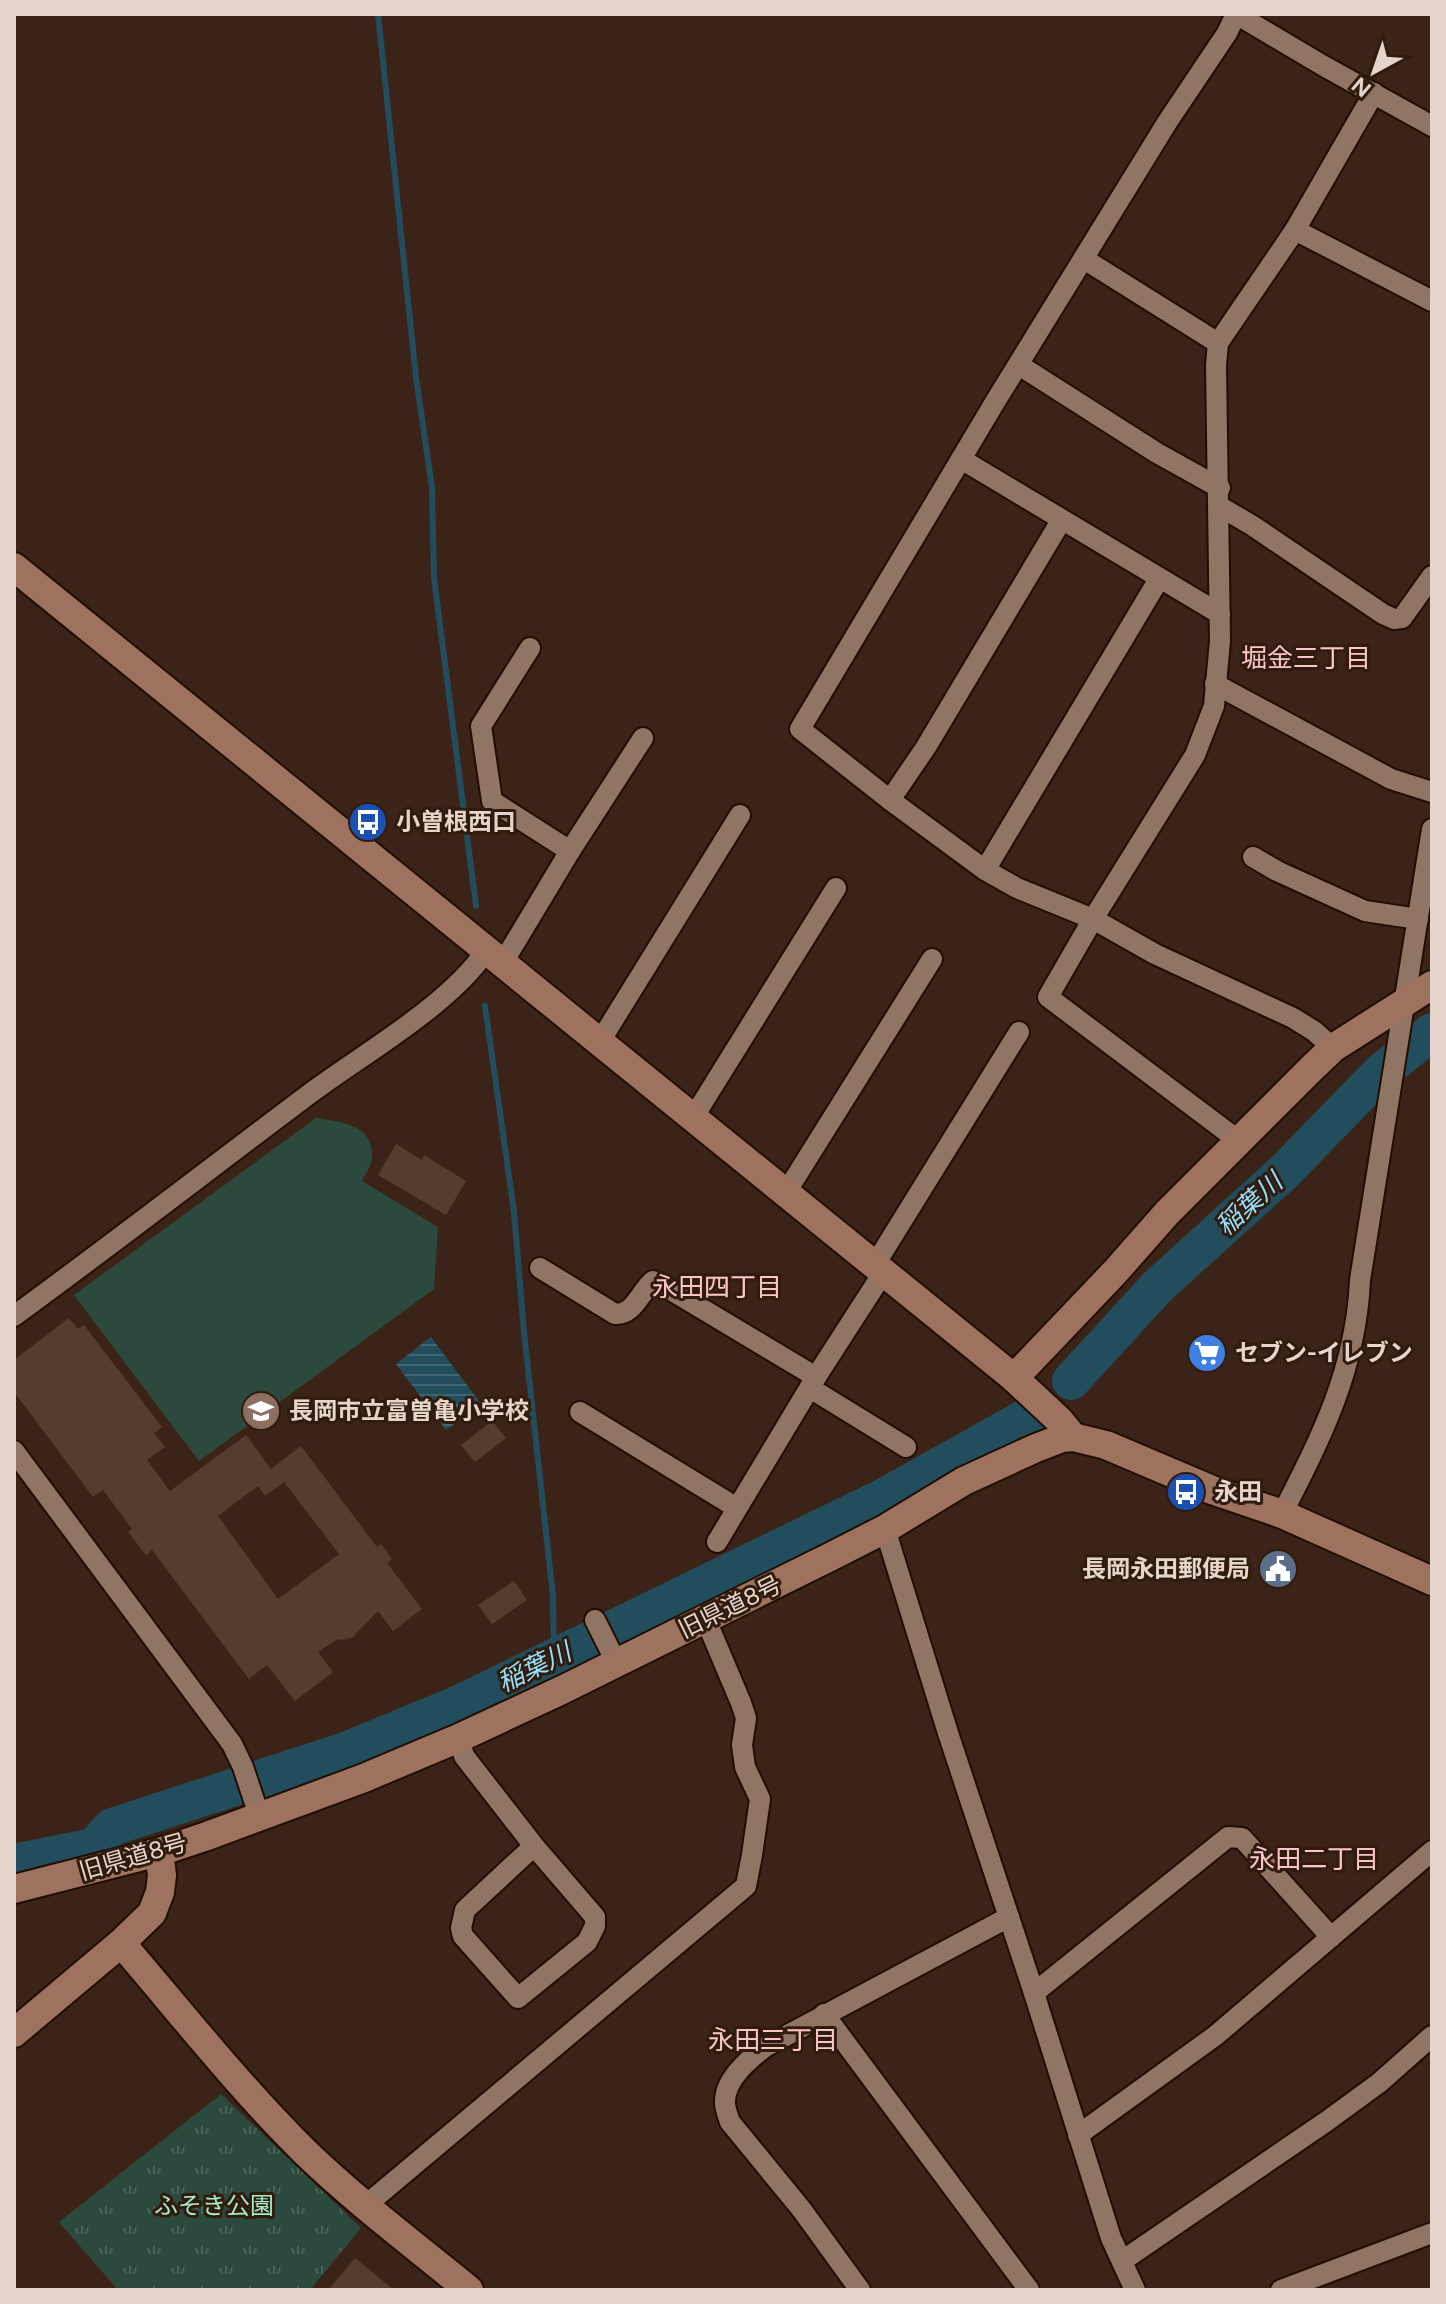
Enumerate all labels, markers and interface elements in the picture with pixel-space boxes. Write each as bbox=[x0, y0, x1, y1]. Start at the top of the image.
north arrow bbox=[1334, 32, 1414, 112]
text: N bbox=[1346, 71, 1377, 103]
district label: 堀金三丁目 bbox=[1241, 642, 1371, 674]
bus stop icon: 小曽根西口 bbox=[347, 801, 389, 843]
place label: 小曽根西口 bbox=[396, 807, 516, 836]
water label: 稲葉川 bbox=[1209, 1164, 1291, 1242]
district label: 永田四丁目 bbox=[652, 1271, 782, 1303]
supermarket icon: セブン-イレブン bbox=[1186, 1332, 1228, 1374]
place label: セブン-イレブン bbox=[1235, 1338, 1413, 1367]
school or university icon: 長岡市立富曽亀小学校 bbox=[240, 1390, 282, 1432]
place label: 長岡市立富曽亀小学校 bbox=[289, 1396, 529, 1425]
bus stop icon: 永田 bbox=[1165, 1471, 1207, 1513]
place label: 永田 bbox=[1214, 1477, 1262, 1506]
public building icon: 長岡永田郵便局 bbox=[1257, 1548, 1299, 1590]
place label: 長岡永田郵便局 bbox=[1082, 1554, 1250, 1583]
street label: 旧県道8号 bbox=[674, 1569, 786, 1644]
water label: 稲葉川 bbox=[492, 1634, 579, 1698]
street label: 旧県道8号 bbox=[76, 1827, 190, 1886]
district label: 永田二丁目 bbox=[1249, 1843, 1379, 1875]
district label: 永田三丁目 bbox=[708, 2024, 838, 2056]
park label: ふそき公園 bbox=[154, 2191, 274, 2220]

